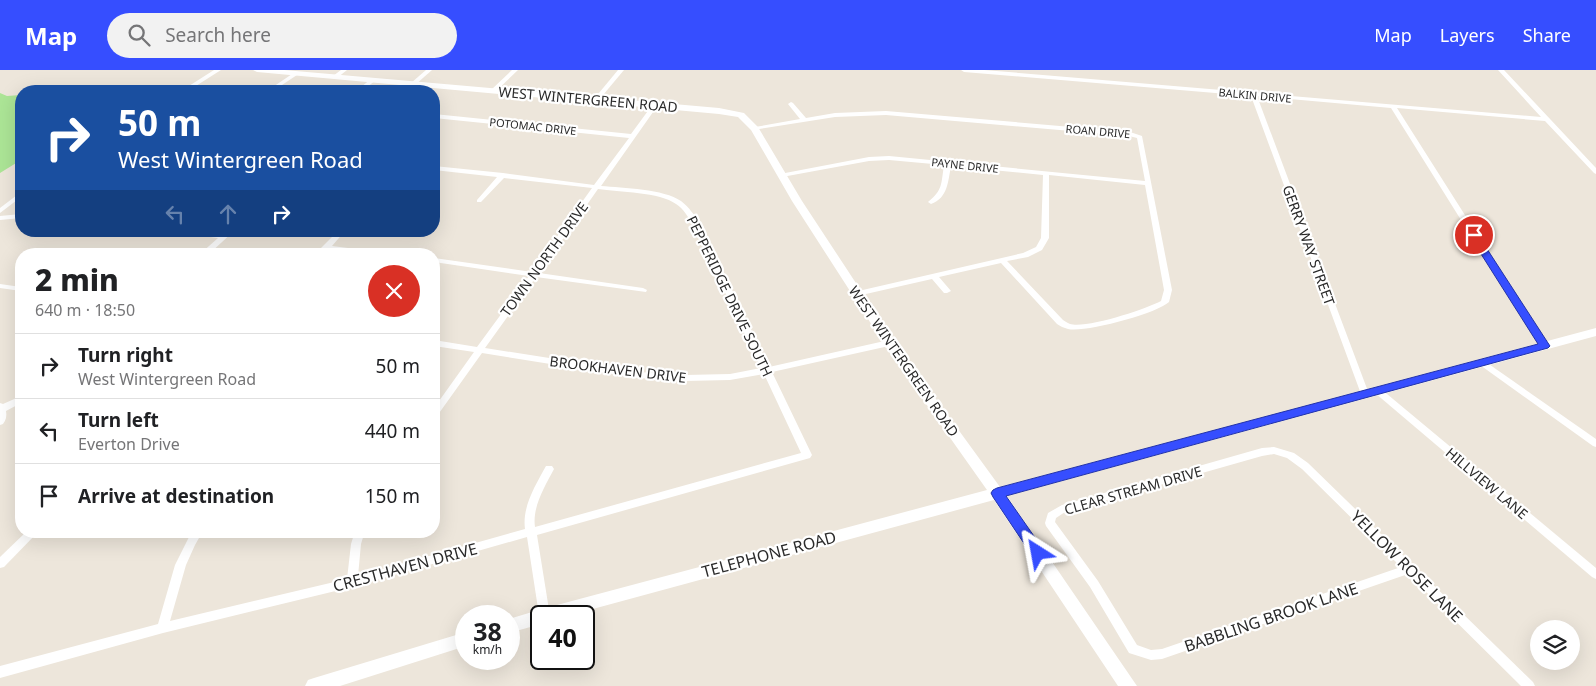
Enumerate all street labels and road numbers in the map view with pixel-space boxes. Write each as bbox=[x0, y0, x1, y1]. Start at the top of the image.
street label: WEST WINTERGREEN ROAD bbox=[498, 82, 678, 116]
street label: BALKIN DRIVE bbox=[1218, 84, 1292, 106]
street label: POTOMAC DRIVE bbox=[489, 114, 577, 138]
street label: ROAN DRIVE bbox=[1065, 121, 1131, 141]
street label: PAYNE DRIVE bbox=[931, 154, 999, 176]
street label: GERRY WAY STREET bbox=[1278, 182, 1340, 308]
street label: TOWN NORTH DRIVE bbox=[496, 198, 592, 320]
street label: PEPPERIDGE DRIVE SOUTH bbox=[683, 212, 777, 380]
street label: WEST WINTERGREEN ROAD bbox=[845, 282, 963, 440]
street label: BROOKHAVEN DRIVE bbox=[549, 351, 687, 387]
street label: HILLVIEW LANE bbox=[1442, 443, 1532, 523]
street label: CLEAR STREAM DRIVE bbox=[1062, 461, 1204, 519]
street label: YELLOW ROSE LANE bbox=[1346, 505, 1468, 627]
street label: TELEPHONE ROAD bbox=[699, 525, 839, 583]
street label: CRESTHAVEN DRIVE bbox=[330, 537, 480, 597]
street label: BABBLING BROOK LANE bbox=[1181, 577, 1361, 657]

